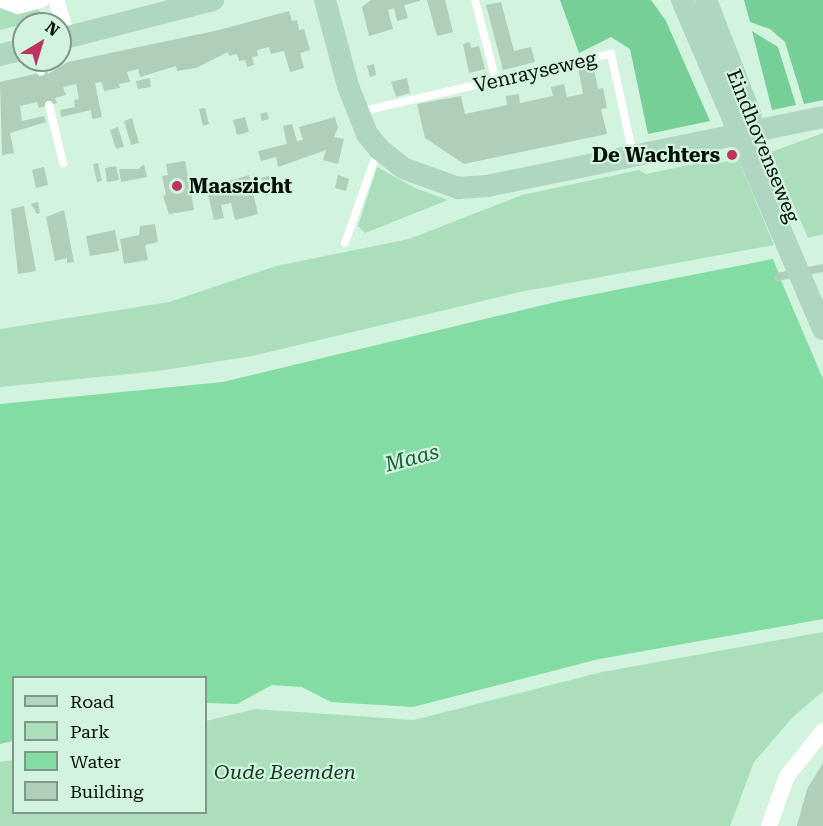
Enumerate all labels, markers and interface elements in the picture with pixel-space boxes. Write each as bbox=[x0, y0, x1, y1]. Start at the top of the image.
north arrow bbox=[12, 12, 72, 72]
text: N bbox=[41, 18, 63, 40]
street label: Venrayseweg bbox=[471, 46, 599, 98]
street label: Eindhovenseweg bbox=[721, 66, 805, 226]
place label: De Wachters bbox=[592, 143, 720, 167]
marker: De Wachters bbox=[725, 148, 739, 162]
place label: Maaszicht bbox=[189, 174, 292, 198]
marker: Maaszicht bbox=[170, 179, 184, 193]
water label: Maas bbox=[382, 439, 442, 477]
legend bbox=[12, 676, 207, 814]
text: Road bbox=[70, 691, 114, 712]
text: Park bbox=[70, 721, 110, 742]
text: Water bbox=[70, 751, 121, 772]
park label: Oude Beemden bbox=[214, 760, 356, 784]
text: Building bbox=[70, 781, 144, 802]

